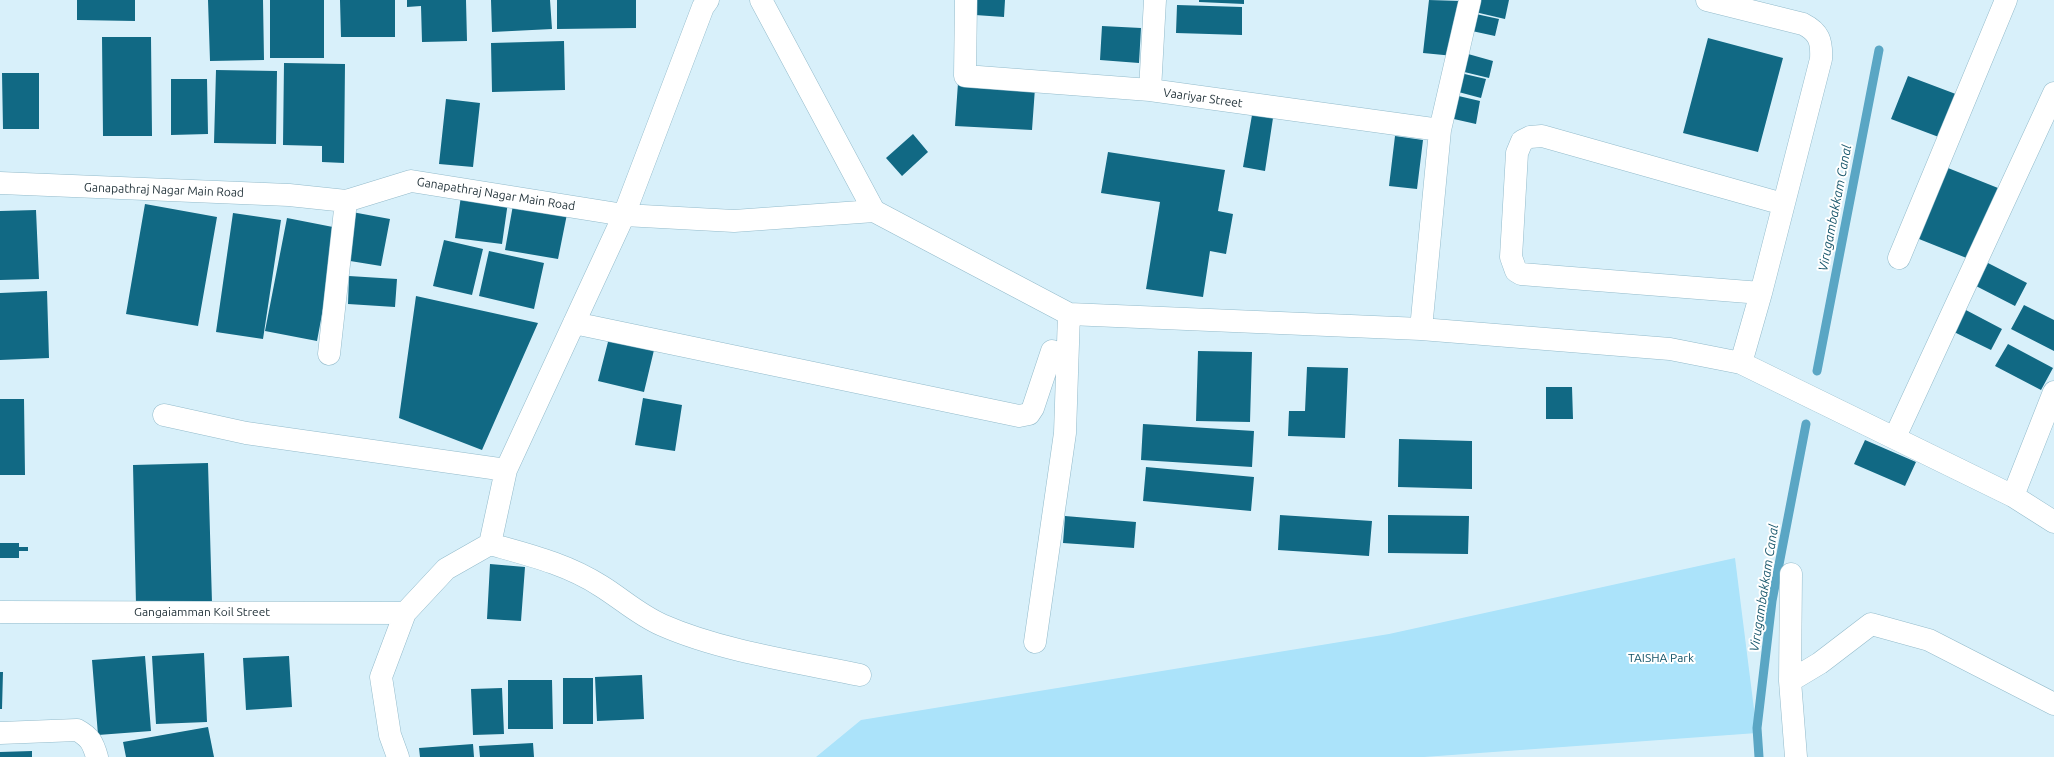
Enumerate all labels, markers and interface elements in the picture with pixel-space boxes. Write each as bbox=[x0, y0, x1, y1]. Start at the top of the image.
street label: Vaariyar Street bbox=[1162, 85, 1244, 111]
water label: Virugambakkam Canal bbox=[1815, 143, 1855, 273]
street label: Ganapathraj Nagar Main Road bbox=[416, 174, 576, 214]
street label: Ganapathraj Nagar Main Road bbox=[84, 180, 244, 200]
water label: Virugambakkam Canal bbox=[1746, 523, 1782, 653]
street label: Gangaiamman Koil Street bbox=[134, 605, 270, 619]
park label: TAISHA Park bbox=[1628, 651, 1694, 665]

